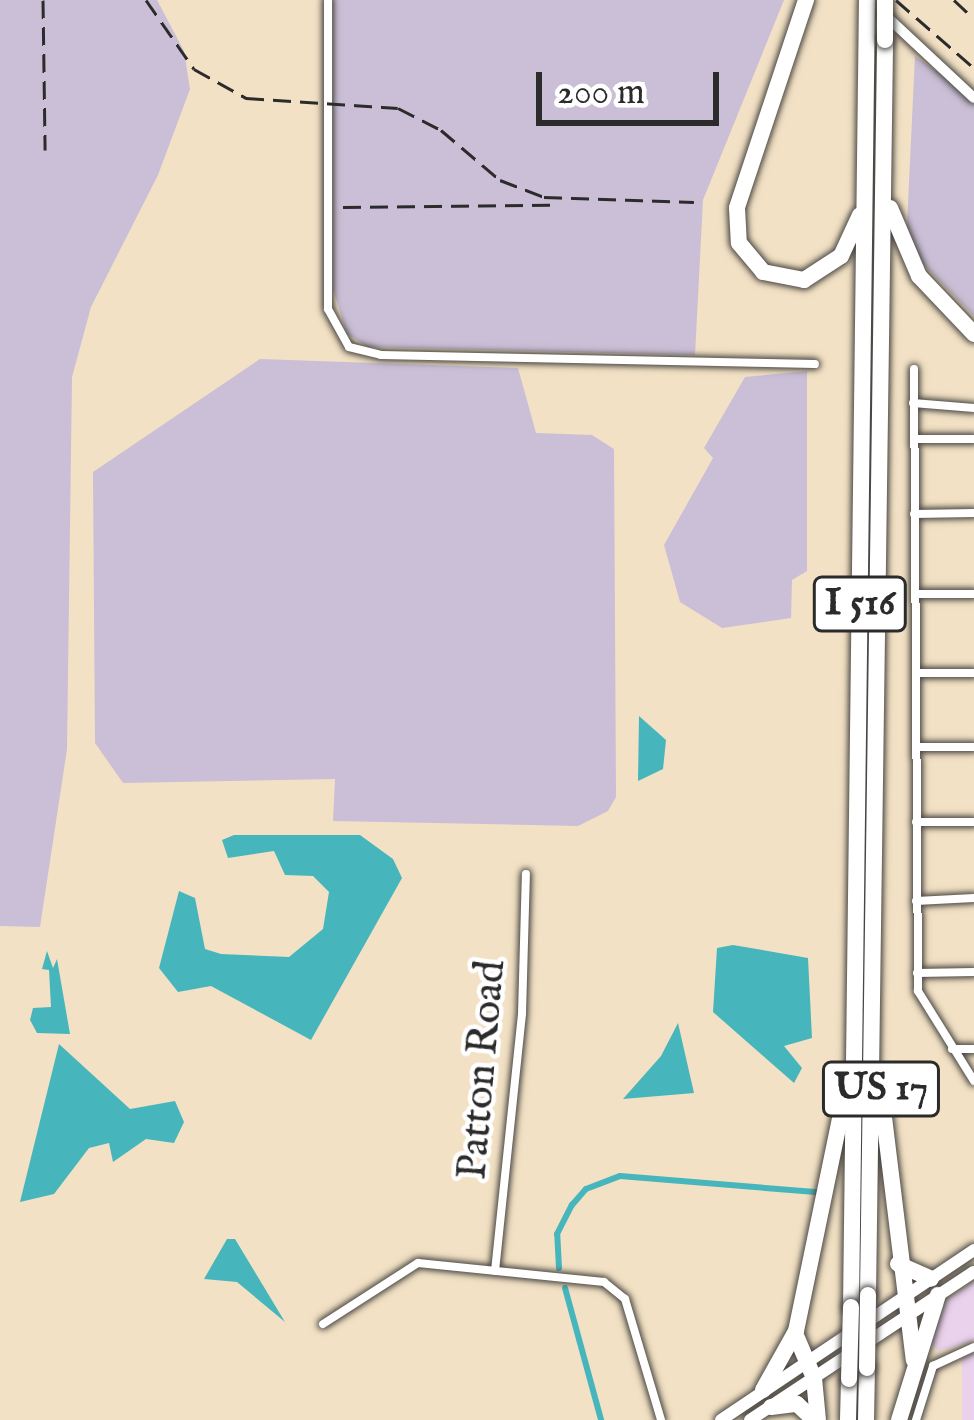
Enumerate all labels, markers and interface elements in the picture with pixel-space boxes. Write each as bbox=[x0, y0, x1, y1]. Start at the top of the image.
scale bar bbox=[542, 48, 725, 122]
text: 200 m bbox=[557, 70, 645, 116]
road number: I 516 bbox=[812, 571, 908, 637]
street label: Patton Road bbox=[448, 958, 518, 1182]
road number: US 17 bbox=[821, 1056, 941, 1122]

